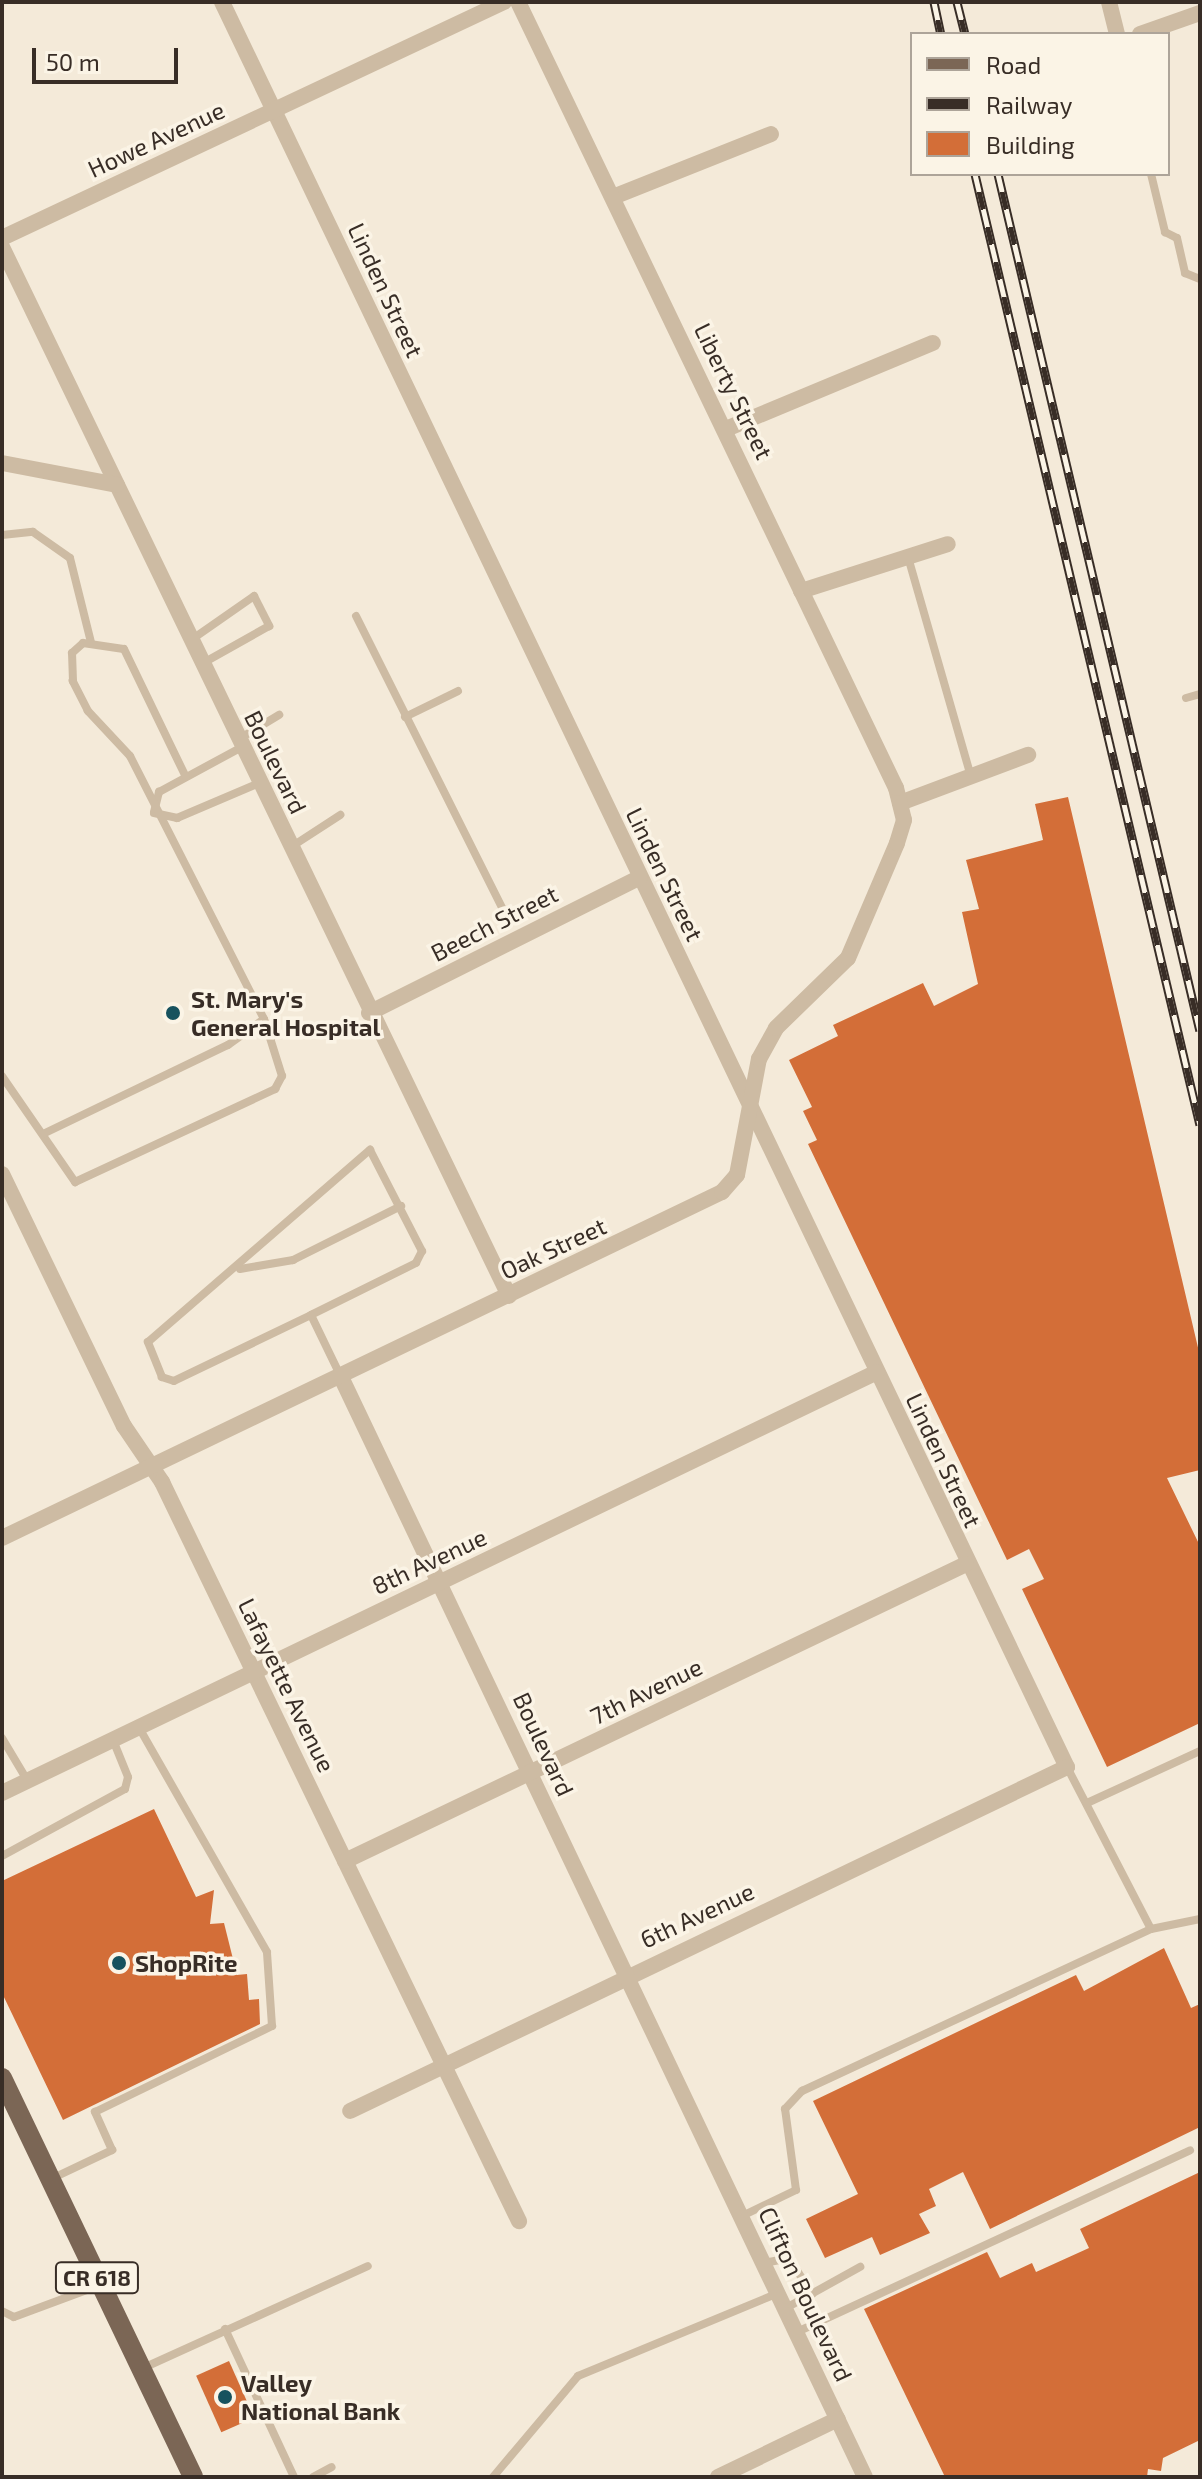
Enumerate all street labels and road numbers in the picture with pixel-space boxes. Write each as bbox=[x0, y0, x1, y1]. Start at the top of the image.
street label: Howe Avenue bbox=[83, 95, 229, 183]
street label: Linden Street bbox=[342, 218, 430, 362]
street label: Liberty Street bbox=[689, 318, 779, 464]
street label: Boulevard bbox=[239, 706, 313, 818]
street label: Linden Street bbox=[620, 803, 710, 945]
street label: Beech Street bbox=[426, 879, 562, 967]
street label: Oak Street bbox=[495, 1211, 611, 1285]
street label: Linden Street bbox=[900, 1388, 988, 1532]
street label: 8th Avenue bbox=[367, 1522, 491, 1600]
street label: Lafayette Avenue bbox=[232, 1593, 342, 1777]
street label: 7th Avenue bbox=[585, 1652, 707, 1730]
street label: Boulevard bbox=[507, 1688, 581, 1800]
street label: 6th Avenue bbox=[635, 1876, 759, 1954]
street label: Clifton Boulevard bbox=[753, 2202, 859, 2386]
road number: CR 618 bbox=[53, 2260, 141, 2296]

